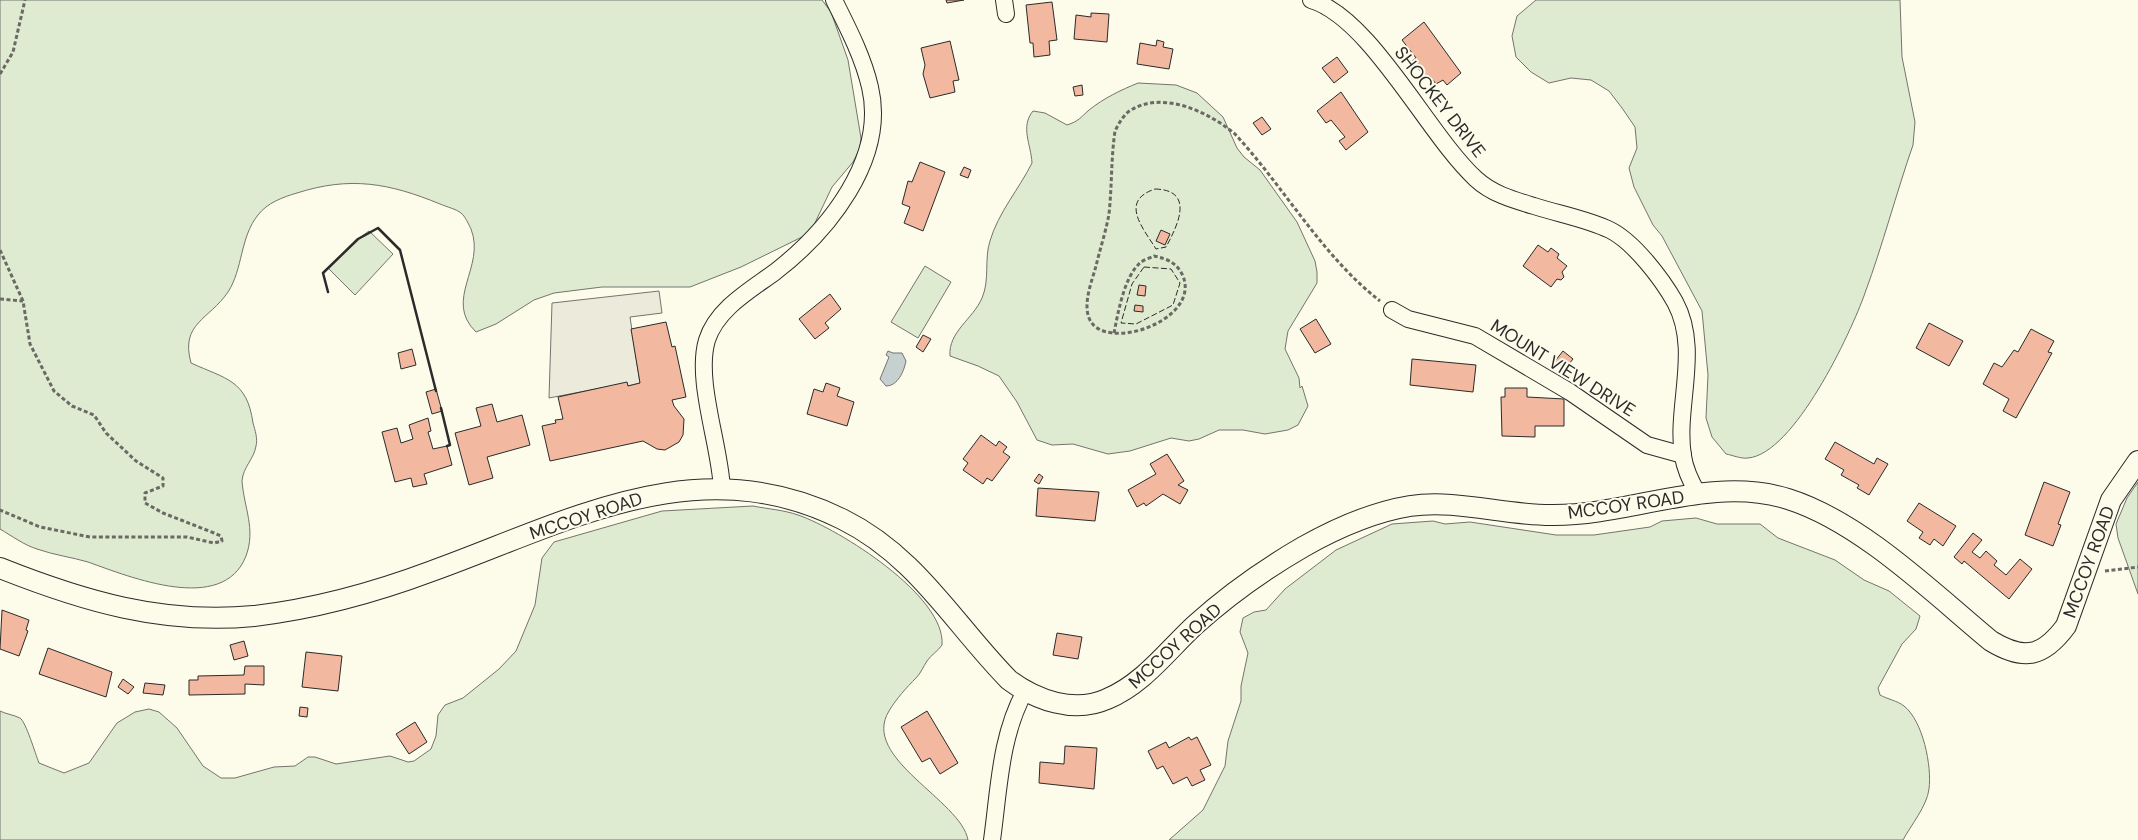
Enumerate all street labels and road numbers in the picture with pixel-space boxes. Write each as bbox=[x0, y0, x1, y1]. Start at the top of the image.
street label: SHOCKEY DRIVE bbox=[1389, 41, 1491, 163]
street label: MOUNT VIEW DRIVE bbox=[1486, 314, 1640, 422]
street label: MCCOY ROAD bbox=[1566, 485, 1686, 525]
street label: MCCOY ROAD bbox=[527, 486, 645, 546]
street label: MCCOY ROAD bbox=[2058, 503, 2120, 621]
street label: MCCOY ROAD bbox=[1123, 598, 1227, 694]

